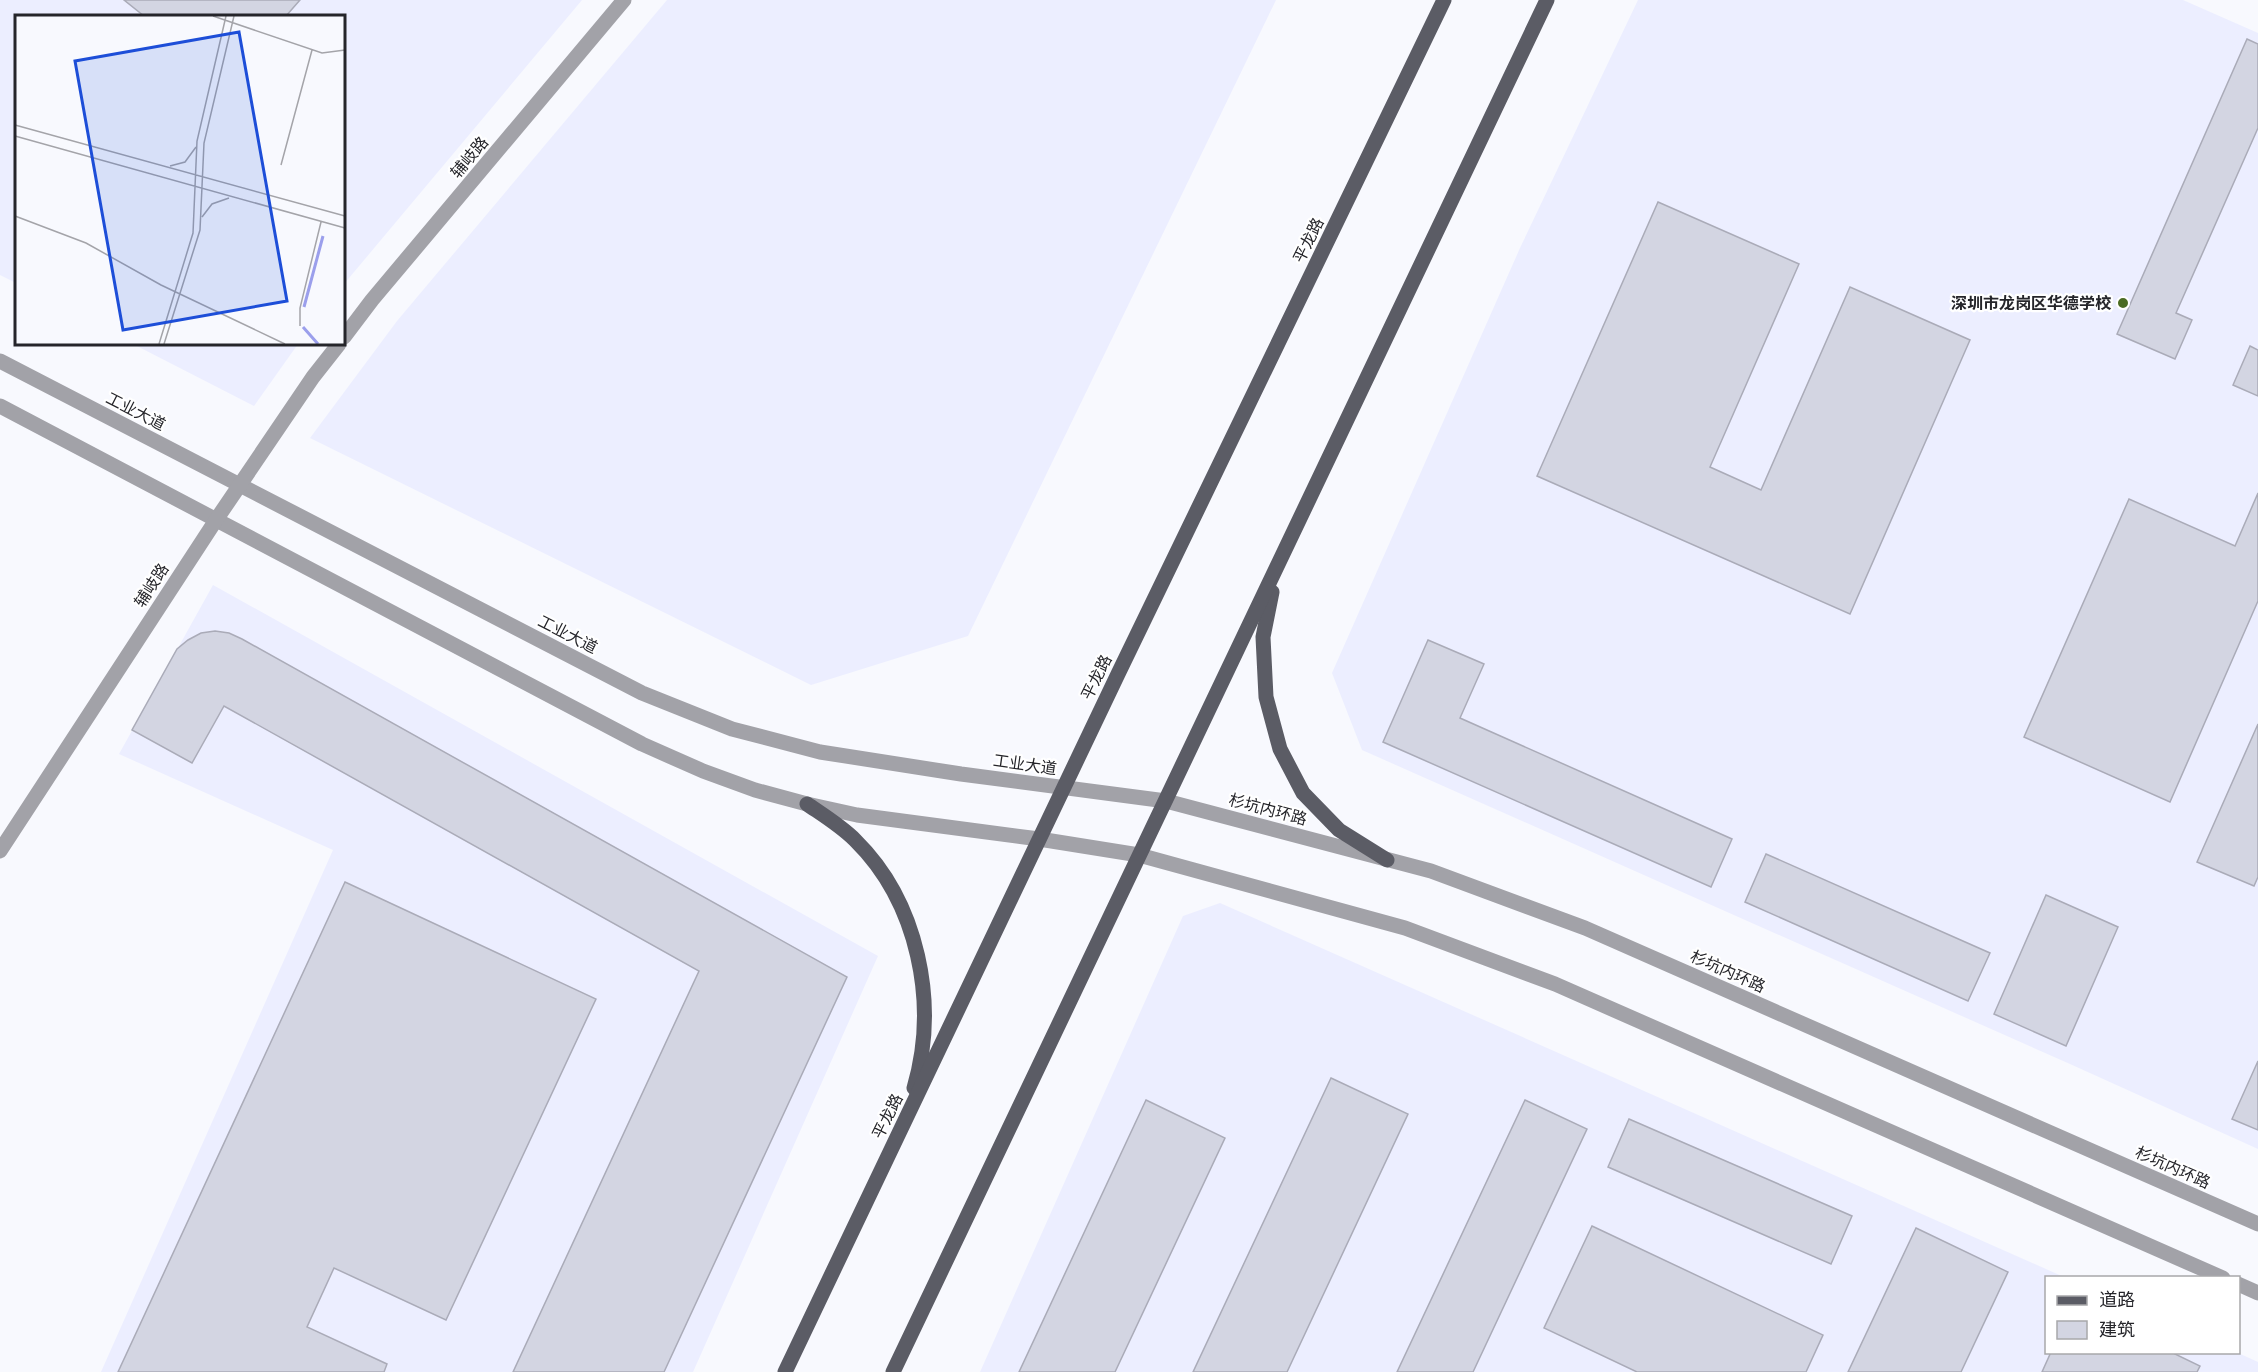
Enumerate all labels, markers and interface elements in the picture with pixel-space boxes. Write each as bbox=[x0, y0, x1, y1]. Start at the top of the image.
inset map bbox=[15, 15, 345, 345]
street label: 辅岐路 bbox=[447, 133, 492, 182]
street label: 平龙路 bbox=[1289, 214, 1328, 266]
place label: 深圳市龙岗区华德学校 bbox=[1951, 294, 2112, 313]
marker: 深圳市龙岗区华德学校 bbox=[2116, 296, 2130, 310]
street label: 工业大道 bbox=[103, 388, 169, 434]
street label: 辅岐路 bbox=[130, 560, 172, 611]
street label: 工业大道 bbox=[535, 611, 601, 657]
street label: 平龙路 bbox=[1077, 651, 1116, 703]
street label: 工业大道 bbox=[992, 751, 1058, 778]
street label: 杉坑内环路 bbox=[1227, 790, 1309, 829]
street label: 杉坑内环路 bbox=[1687, 947, 1768, 996]
street label: 平龙路 bbox=[868, 1090, 907, 1142]
street label: 杉坑内环路 bbox=[2132, 1143, 2213, 1192]
legend bbox=[2045, 1276, 2240, 1354]
text: 道路 bbox=[2099, 1289, 2135, 1311]
text: 建筑 bbox=[2099, 1319, 2135, 1341]

